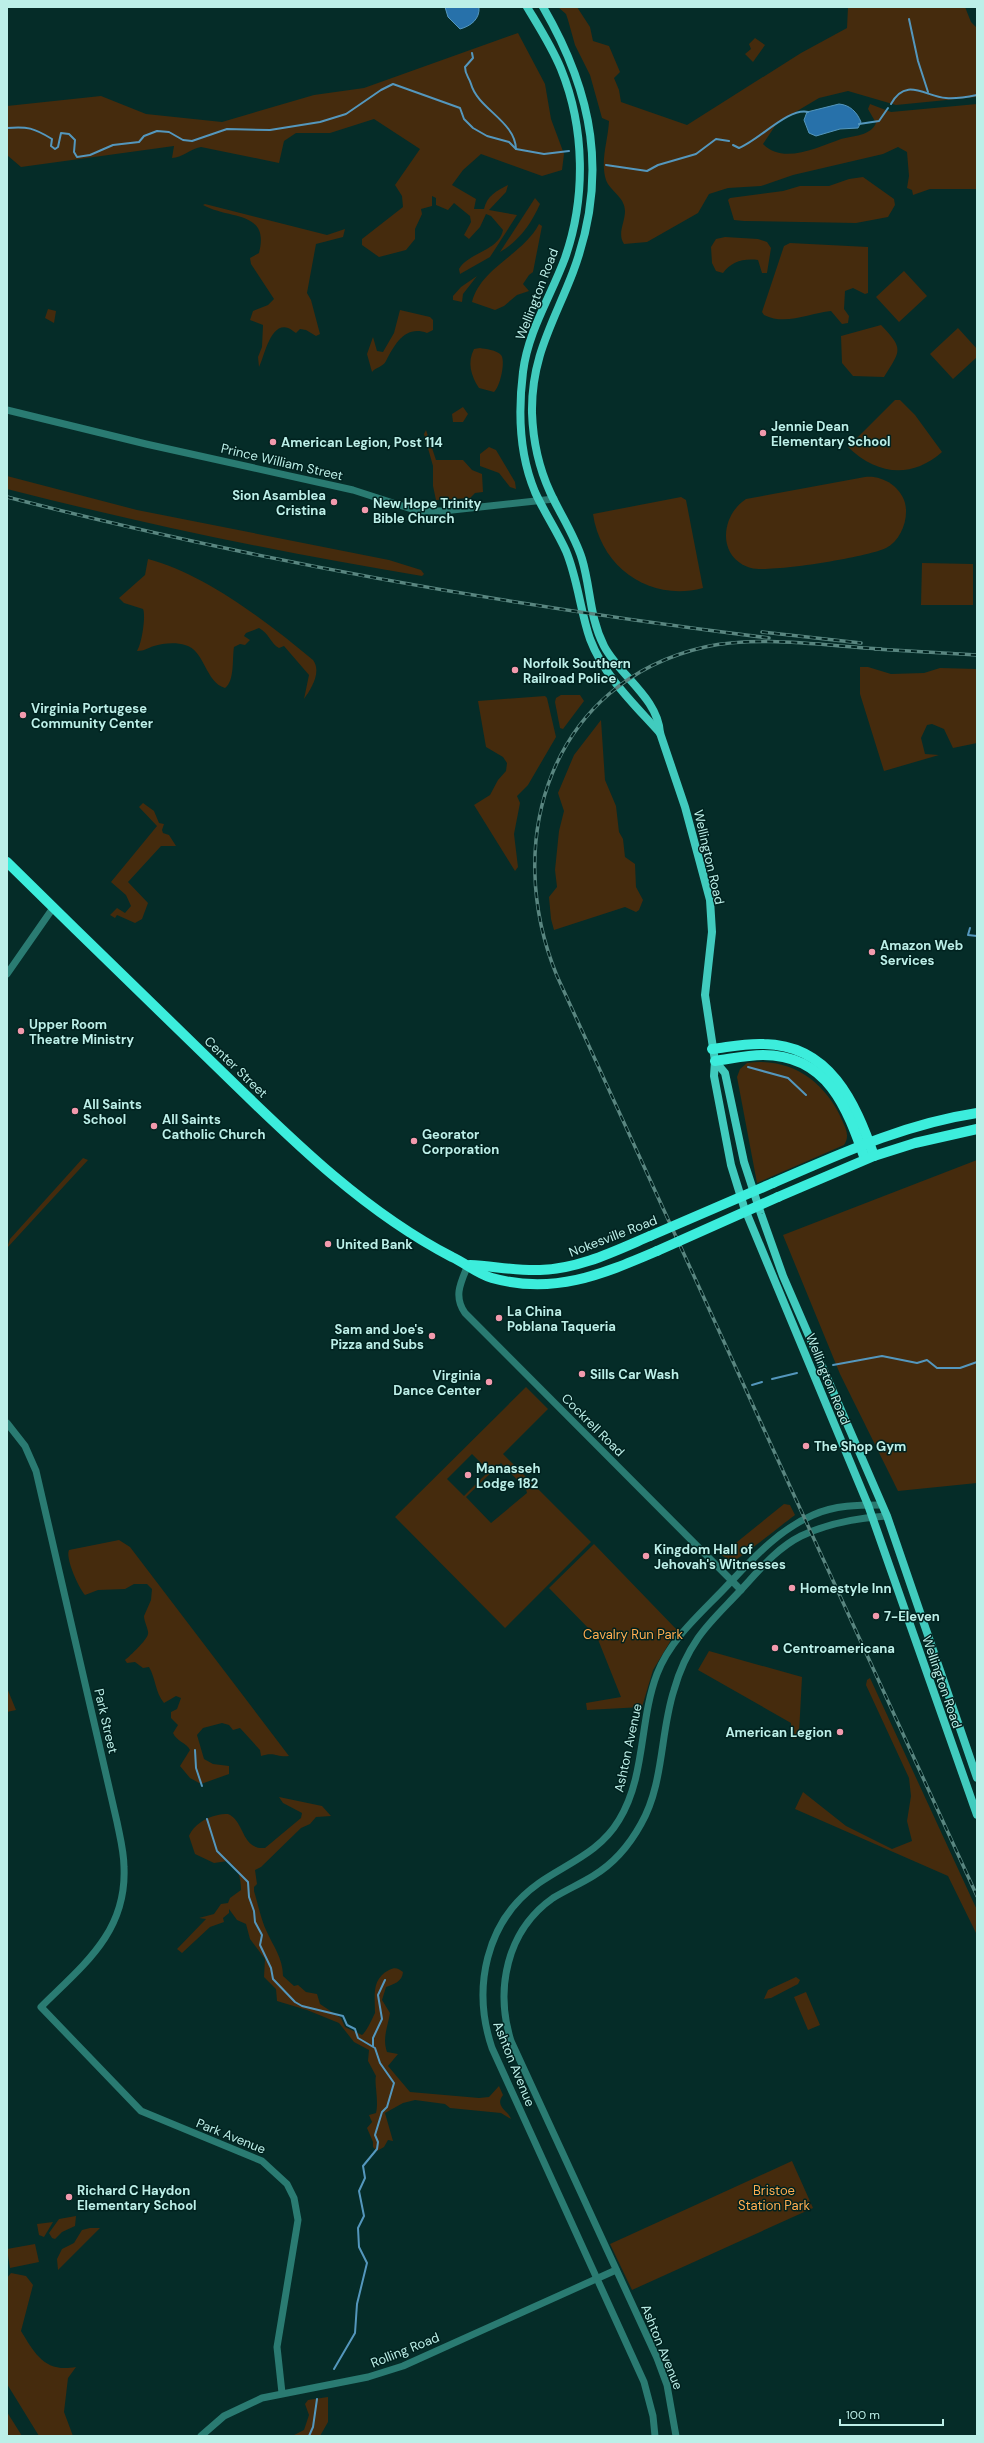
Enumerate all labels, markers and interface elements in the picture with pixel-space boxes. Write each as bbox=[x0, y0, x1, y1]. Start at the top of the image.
street label: Wellington Road bbox=[512, 246, 562, 342]
place label: Jennie Dean Elementary School bbox=[771, 418, 891, 450]
marker: Jennie Dean Elementary School bbox=[758, 428, 768, 438]
place label: American Legion, Post 114 bbox=[281, 434, 443, 451]
marker: American Legion, Post 114 bbox=[268, 437, 278, 447]
street label: Prince William Street bbox=[219, 440, 345, 484]
place label: Sion Asamblea Cristina bbox=[232, 487, 326, 519]
place label: New Hope Trinity Bible Church bbox=[373, 495, 482, 527]
marker: Sion Asamblea Cristina bbox=[329, 497, 339, 507]
marker: New Hope Trinity Bible Church bbox=[360, 505, 370, 515]
place label: Norfolk Southern Railroad Police bbox=[523, 655, 631, 687]
marker: Norfolk Southern Railroad Police bbox=[510, 665, 520, 675]
place label: Virginia Portugese Community Center bbox=[31, 700, 154, 732]
marker: Virginia Portugese Community Center bbox=[18, 710, 28, 720]
street label: Wellington Road bbox=[690, 808, 728, 906]
place label: Amazon Web Services bbox=[880, 937, 963, 969]
marker: Amazon Web Services bbox=[867, 947, 877, 957]
place label: Upper Room Theatre Ministry bbox=[29, 1016, 134, 1048]
marker: Upper Room Theatre Ministry bbox=[16, 1026, 26, 1036]
street label: Center Street bbox=[201, 1033, 271, 1101]
place label: All Saints School bbox=[83, 1096, 142, 1128]
marker: All Saints School bbox=[70, 1106, 80, 1116]
place label: All Saints Catholic Church bbox=[162, 1111, 266, 1143]
marker: All Saints Catholic Church bbox=[149, 1121, 159, 1131]
place label: Georator Corporation bbox=[422, 1126, 499, 1158]
marker: Georator Corporation bbox=[409, 1136, 419, 1146]
street label: Nokesville Road bbox=[566, 1211, 660, 1261]
place label: United Bank bbox=[336, 1236, 413, 1253]
marker: United Bank bbox=[323, 1239, 333, 1249]
place label: La China Poblana Taqueria bbox=[507, 1303, 616, 1335]
marker: La China Poblana Taqueria bbox=[494, 1313, 504, 1323]
place label: Sam and Joe's Pizza and Subs bbox=[331, 1321, 424, 1353]
marker: Sam and Joe's Pizza and Subs bbox=[427, 1331, 437, 1341]
street label: Wellington Road bbox=[802, 1331, 854, 1427]
place label: Sills Car Wash bbox=[590, 1366, 679, 1383]
place label: Virginia Dance Center bbox=[393, 1367, 482, 1399]
marker: Sills Car Wash bbox=[577, 1369, 587, 1379]
marker: Virginia Dance Center bbox=[484, 1377, 494, 1387]
street label: Cockrell Road bbox=[558, 1390, 628, 1460]
place label: The Shop Gym bbox=[814, 1438, 906, 1455]
marker: The Shop Gym bbox=[801, 1441, 811, 1451]
place label: Manasseh Lodge 182 bbox=[476, 1460, 540, 1492]
marker: Manasseh Lodge 182 bbox=[463, 1470, 473, 1480]
place label: Kingdom Hall of Jehovah's Witnesses bbox=[654, 1541, 786, 1573]
marker: Kingdom Hall of Jehovah's Witnesses bbox=[641, 1551, 651, 1561]
place label: Homestyle Inn bbox=[800, 1580, 891, 1597]
marker: Homestyle Inn bbox=[787, 1583, 797, 1593]
place label: 7-Eleven bbox=[884, 1608, 940, 1625]
marker: 7-Eleven bbox=[871, 1611, 881, 1621]
park label: Cavalry Run Park bbox=[583, 1626, 683, 1643]
street label: Wellington Road bbox=[918, 1633, 966, 1731]
place label: Centroamericana bbox=[783, 1640, 895, 1657]
marker: Centroamericana bbox=[770, 1643, 780, 1653]
street label: Park Street bbox=[90, 1687, 122, 1755]
street label: Ashton Avenue bbox=[610, 1702, 646, 1794]
place label: American Legion bbox=[725, 1724, 832, 1741]
marker: American Legion bbox=[835, 1727, 845, 1737]
street label: Ashton Avenue bbox=[489, 2019, 539, 2109]
street label: Park Avenue bbox=[194, 2114, 268, 2158]
place label: Richard C Haydon Elementary School bbox=[77, 2182, 197, 2214]
park label: Bristoe Station Park bbox=[738, 2182, 810, 2214]
marker: Richard C Haydon Elementary School bbox=[64, 2192, 74, 2202]
street label: Ashton Avenue bbox=[637, 2302, 687, 2392]
street label: Rolling Road bbox=[368, 2329, 442, 2371]
scale bar bbox=[840, 2401, 943, 2427]
text: 100 m bbox=[846, 2407, 880, 2423]

